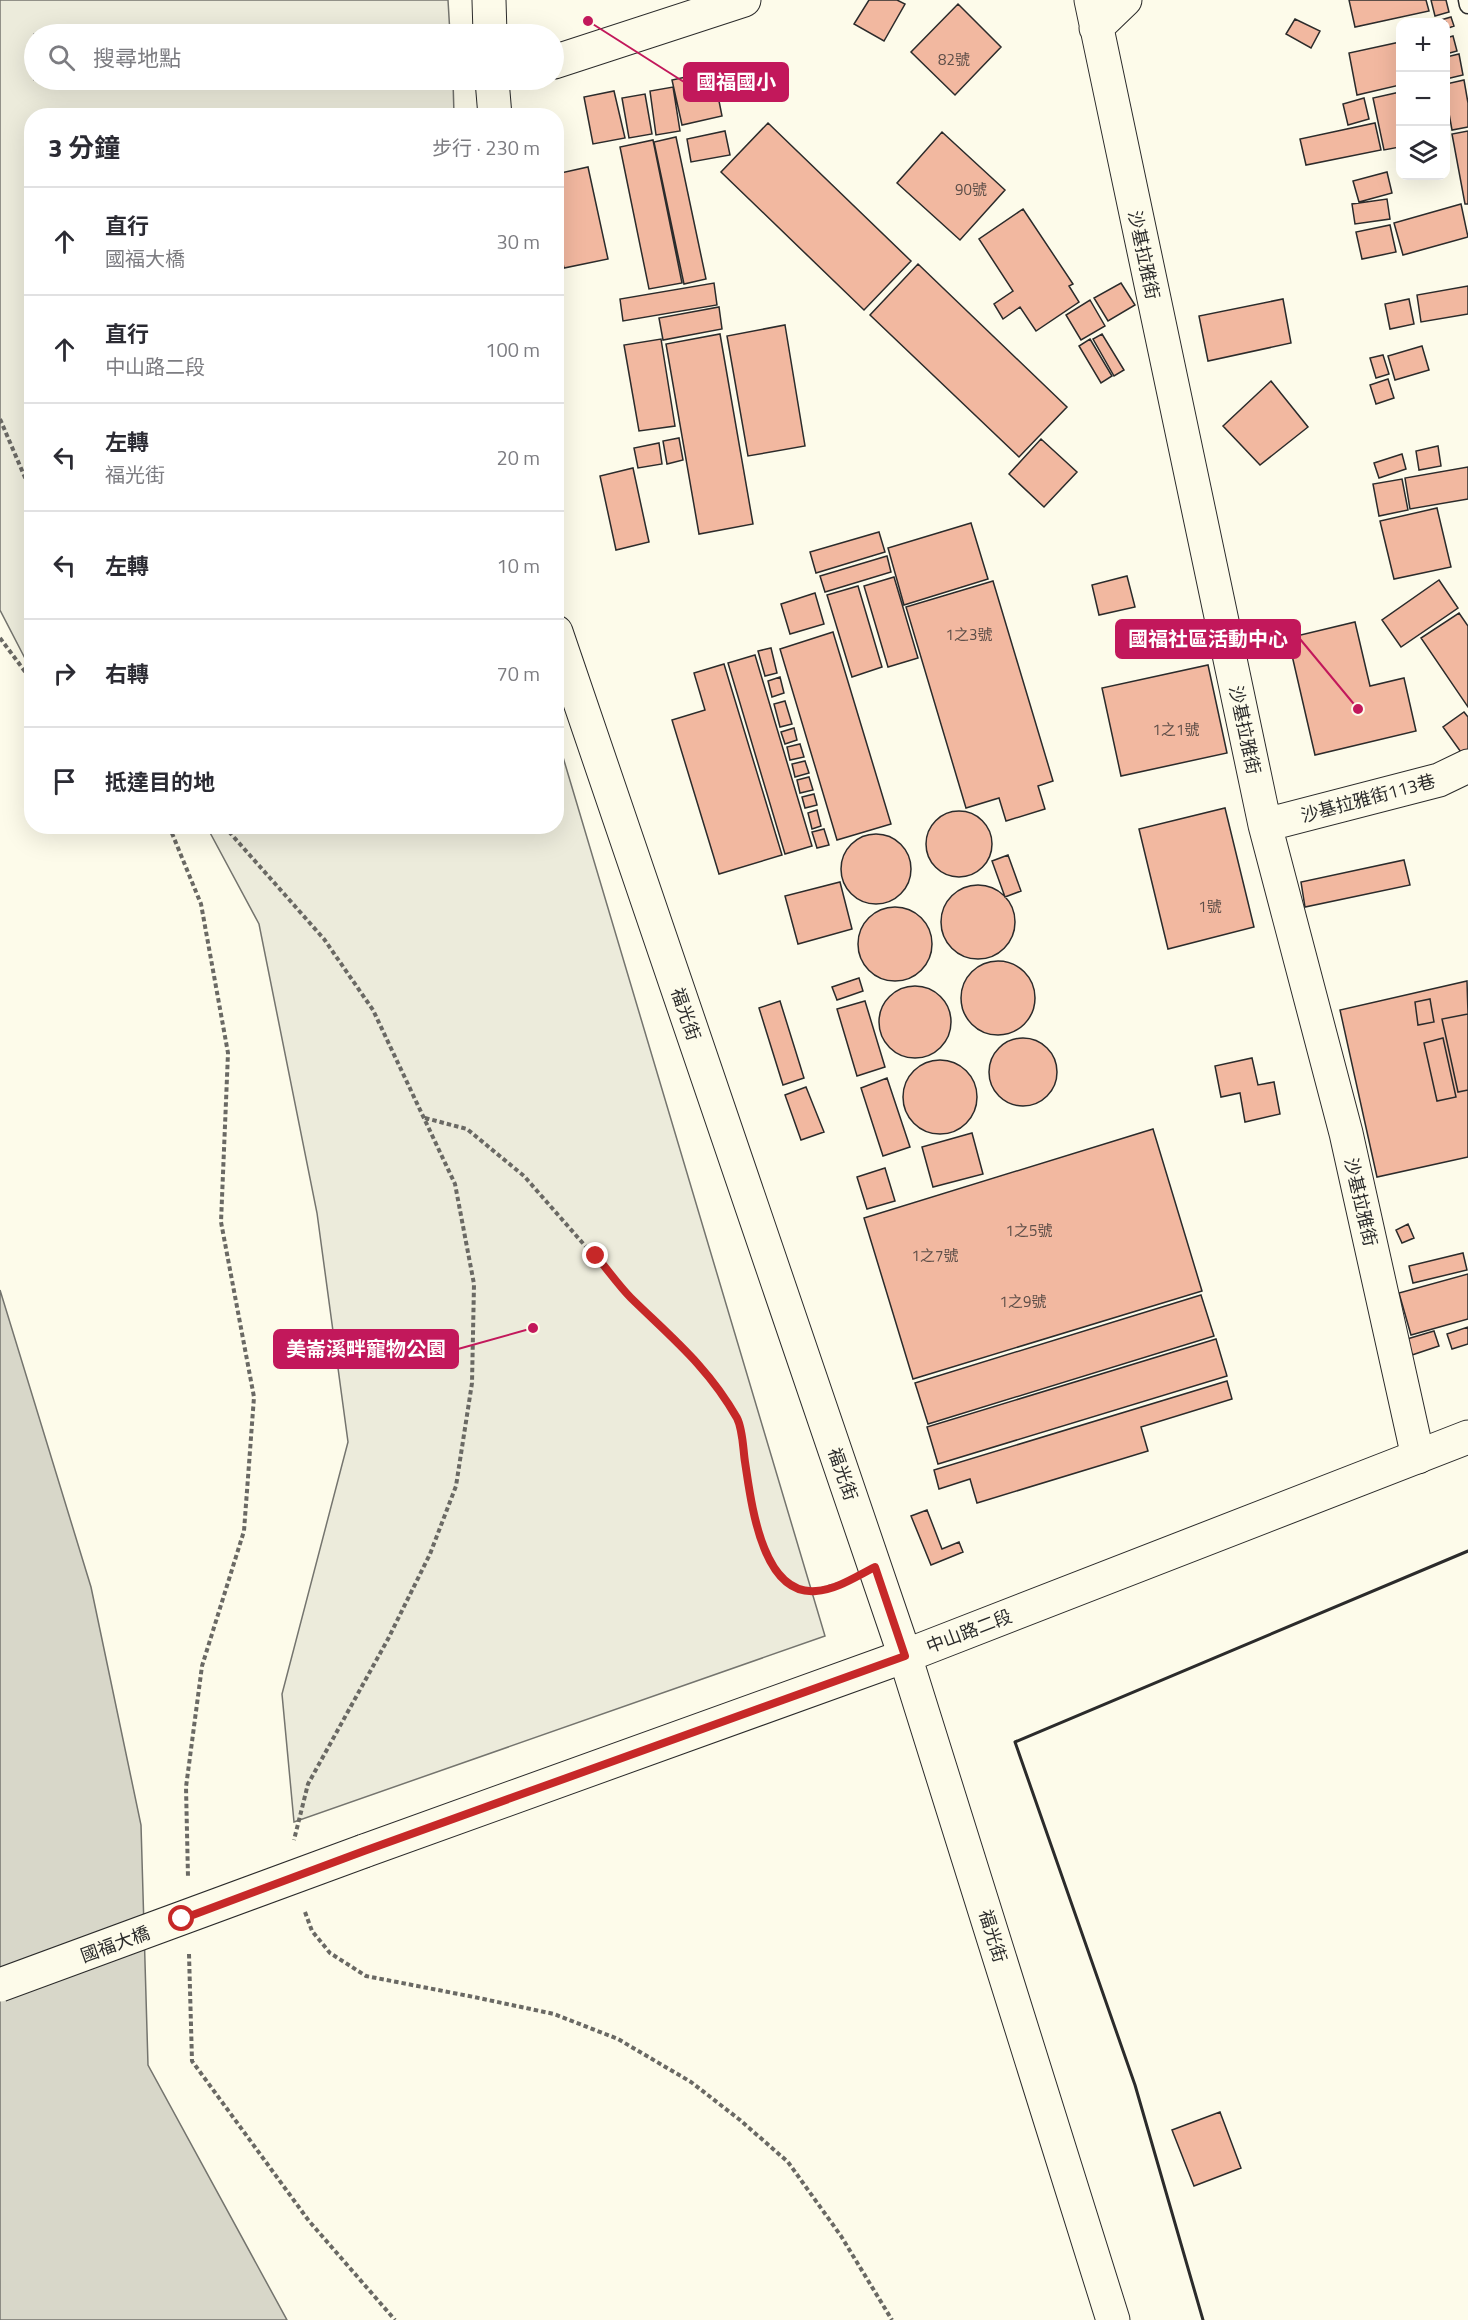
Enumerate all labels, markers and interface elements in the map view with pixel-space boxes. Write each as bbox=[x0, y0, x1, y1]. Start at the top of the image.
map controls bbox=[1396, 18, 1450, 180]
button: + bbox=[1396, 18, 1450, 72]
search box bbox=[24, 24, 564, 90]
icon: search bbox=[45, 41, 78, 74]
text: 搜尋地點 bbox=[93, 41, 181, 75]
house number: 82號 bbox=[938, 48, 970, 71]
callout: 國福國小 bbox=[684, 63, 788, 101]
text: 國福國小 bbox=[696, 66, 776, 97]
button: − bbox=[1396, 72, 1450, 126]
button: layers bbox=[1396, 126, 1450, 180]
text: 3 分鐘 bbox=[48, 128, 120, 167]
text: 步行 · 230 m bbox=[432, 132, 540, 163]
house number: 90號 bbox=[955, 178, 987, 201]
street label: 沙基拉雅街 bbox=[1121, 208, 1167, 302]
text: 直行 bbox=[105, 209, 149, 243]
icon: ahead bbox=[48, 225, 81, 258]
text: 30 m bbox=[496, 226, 540, 257]
text: 國福大橋 bbox=[105, 243, 185, 274]
text: 直行 bbox=[105, 317, 149, 351]
icon: ahead bbox=[48, 333, 81, 366]
text: 100 m bbox=[485, 334, 540, 365]
text: 中山路二段 bbox=[105, 351, 205, 382]
text: 左轉 bbox=[105, 425, 149, 459]
icon: left bbox=[48, 441, 81, 474]
text: 20 m bbox=[496, 442, 540, 473]
text: 福光街 bbox=[105, 459, 165, 490]
icon: left bbox=[48, 549, 81, 582]
text: 左轉 bbox=[105, 549, 149, 583]
text: 10 m bbox=[496, 550, 540, 581]
callout: 國福社區活動中心 bbox=[1116, 620, 1300, 658]
house number: 1之3號 bbox=[946, 623, 992, 646]
text: 國福社區活動中心 bbox=[1128, 623, 1288, 654]
icon: right bbox=[48, 657, 81, 690]
text: 右轉 bbox=[105, 657, 149, 691]
text: 70 m bbox=[496, 658, 540, 689]
street label: 沙基拉雅街 bbox=[1222, 683, 1268, 777]
house number: 1之1號 bbox=[1153, 718, 1199, 741]
icon: arrive bbox=[48, 765, 81, 798]
text: 抵達目的地 bbox=[105, 765, 215, 799]
street label: 沙基拉雅街113巷 bbox=[1298, 767, 1438, 829]
house number: 1號 bbox=[1198, 895, 1222, 918]
street label: 福光街 bbox=[664, 984, 708, 1044]
street label: 沙基拉雅街 bbox=[1338, 1155, 1384, 1249]
house number: 1之5號 bbox=[1006, 1219, 1052, 1242]
route end bbox=[582, 1242, 608, 1268]
house number: 1之7號 bbox=[912, 1244, 958, 1267]
house number: 1之9號 bbox=[1000, 1290, 1046, 1313]
callout: 美崙溪畔寵物公園 bbox=[274, 1330, 458, 1368]
text: 美崙溪畔寵物公園 bbox=[286, 1333, 446, 1364]
street label: 福光街 bbox=[821, 1444, 865, 1504]
street label: 中山路二段 bbox=[922, 1602, 1016, 1660]
route start bbox=[168, 1905, 194, 1931]
street label: 福光街 bbox=[972, 1906, 1014, 1966]
street label: 國福大橋 bbox=[77, 1919, 153, 1969]

